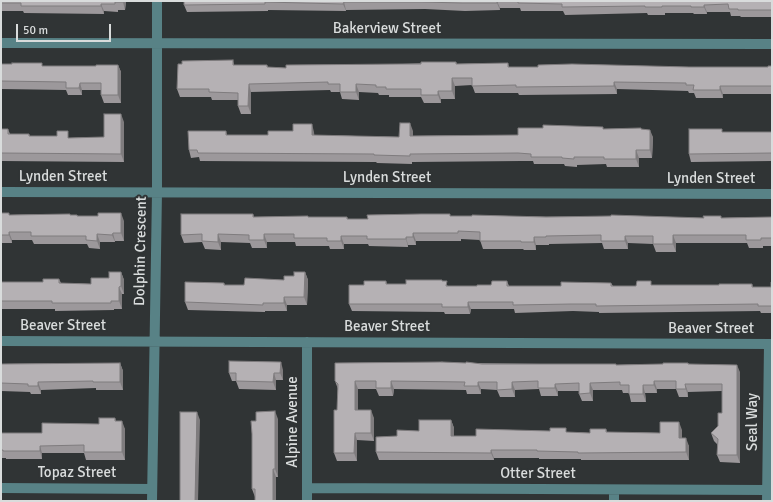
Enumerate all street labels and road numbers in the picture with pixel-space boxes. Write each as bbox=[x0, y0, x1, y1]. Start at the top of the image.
street label: Bakerview Street bbox=[333, 20, 441, 38]
street label: Lynden Street bbox=[19, 168, 107, 186]
street label: Lynden Street bbox=[343, 169, 431, 187]
street label: Lynden Street bbox=[667, 170, 755, 188]
street label: Dolphin Crescent bbox=[131, 196, 151, 306]
street label: Beaver Street bbox=[20, 317, 106, 335]
street label: Beaver Street bbox=[344, 318, 430, 336]
street label: Beaver Street bbox=[668, 320, 754, 338]
street label: Alpine Avenue bbox=[284, 376, 302, 468]
street label: Seal Way bbox=[744, 393, 762, 451]
street label: Topaz Street bbox=[38, 464, 116, 482]
street label: Otter Street bbox=[500, 465, 576, 483]

